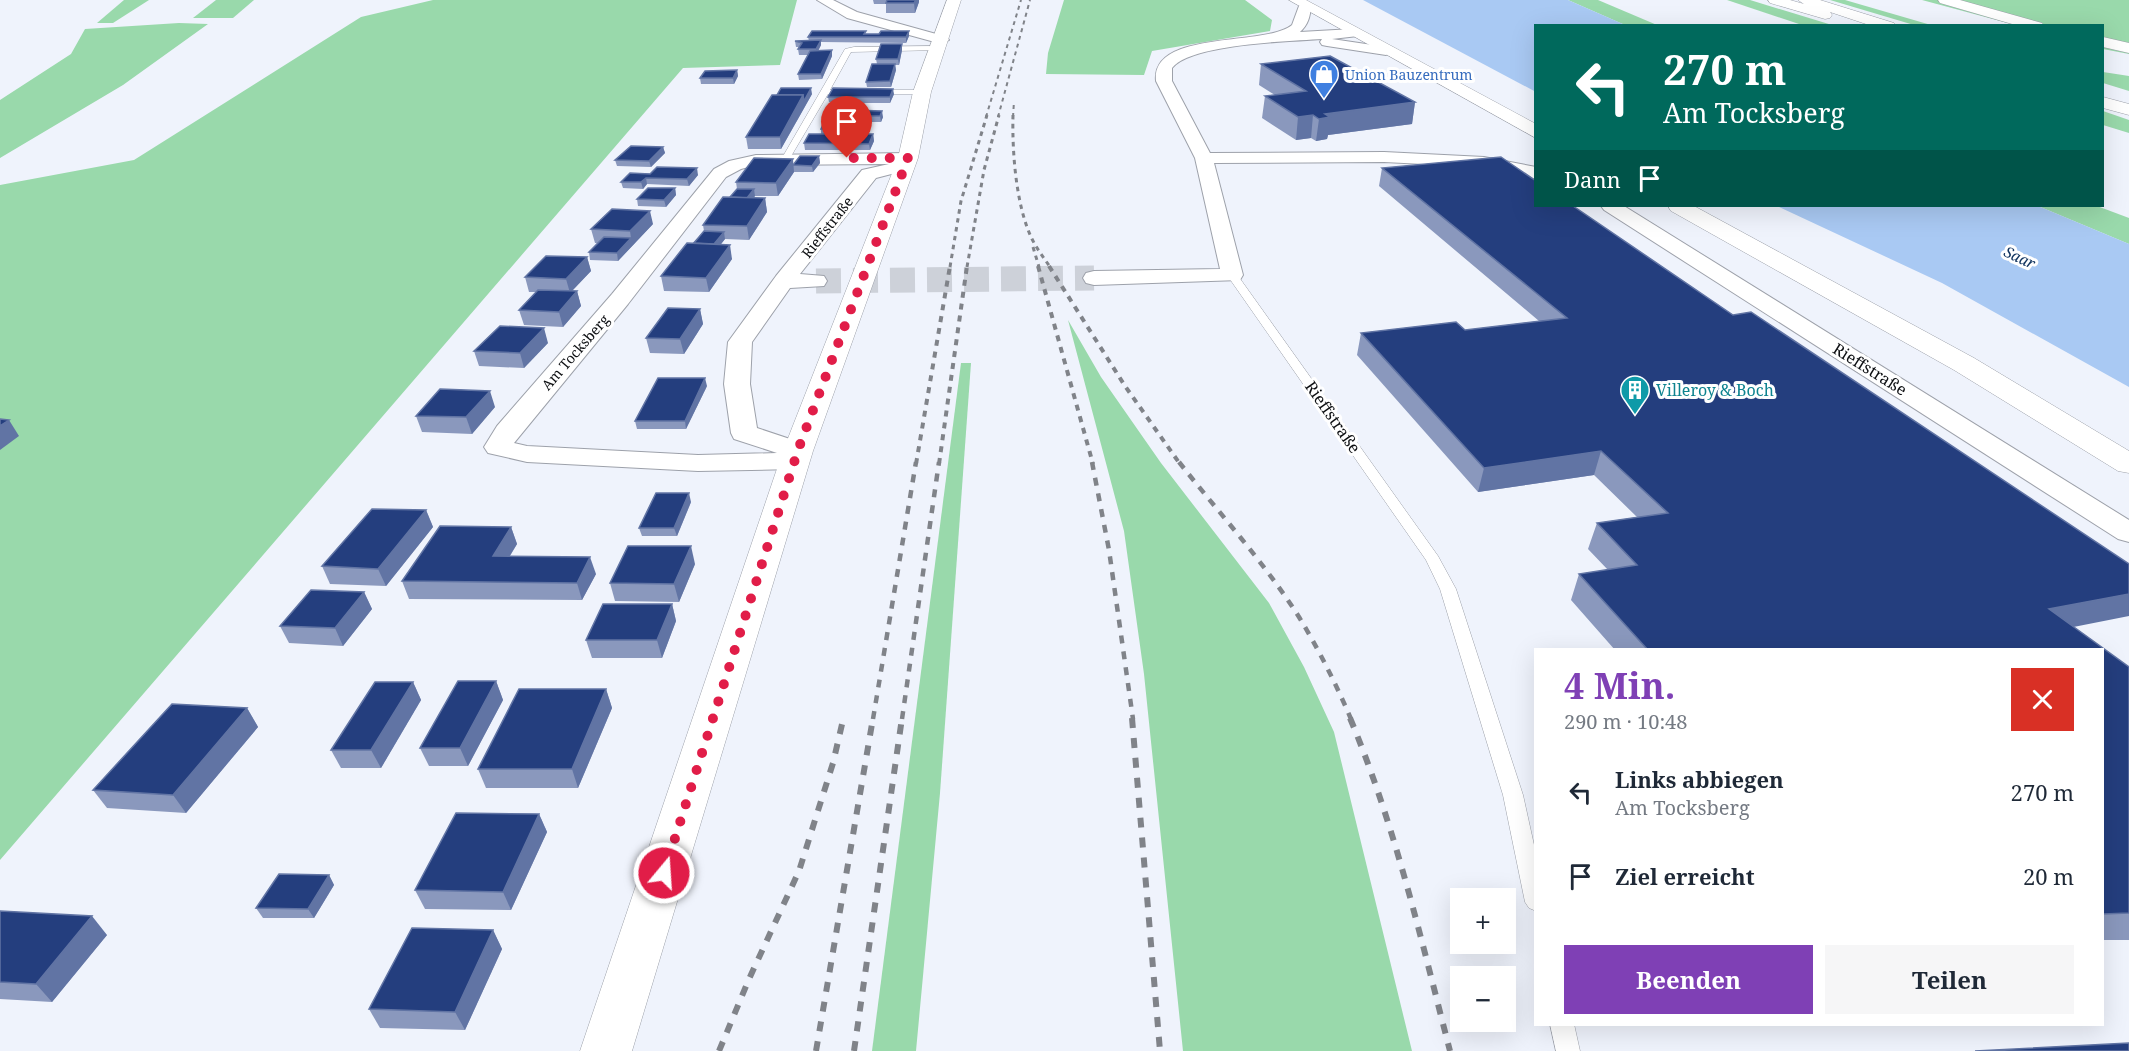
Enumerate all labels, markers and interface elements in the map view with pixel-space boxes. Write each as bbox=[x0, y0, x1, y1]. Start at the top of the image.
text: 270 m bbox=[1663, 40, 1787, 97]
icon: left bbox=[1564, 48, 1642, 126]
shop icon: Union Bauzentrum bbox=[1308, 58, 1340, 100]
place label: Union Bauzentrum bbox=[1345, 65, 1473, 84]
text: Am Tocksberg bbox=[1663, 94, 1845, 131]
pin bbox=[821, 96, 872, 158]
icon: arrive bbox=[830, 105, 863, 138]
icon: arrive bbox=[1633, 162, 1666, 195]
text: Dann bbox=[1564, 164, 1621, 194]
street label: Rieffstraße bbox=[797, 192, 857, 262]
water label: Saar bbox=[2001, 241, 2040, 273]
street label: Am Tocksberg bbox=[537, 310, 613, 394]
street label: Rieffstraße bbox=[1829, 338, 1911, 400]
building icon: Villeroy & Boch bbox=[1619, 374, 1651, 416]
street label: Rieffstraße bbox=[1300, 376, 1366, 458]
place label: Villeroy & Boch bbox=[1656, 379, 1774, 401]
text: 4 Min. bbox=[1564, 661, 1675, 710]
button: close bbox=[2011, 668, 2074, 731]
text: 290 m · 10:48 bbox=[1564, 708, 1687, 735]
text: Links abbiegen bbox=[1615, 764, 1784, 794]
icon: left bbox=[1564, 776, 1597, 809]
text: 270 m bbox=[2011, 777, 2074, 807]
text: Am Tocksberg bbox=[1615, 794, 1750, 821]
position arrow bbox=[632, 841, 696, 905]
icon: arrive bbox=[1564, 860, 1597, 893]
text: Ziel erreicht bbox=[1615, 861, 1755, 891]
text: 20 m bbox=[2023, 861, 2074, 891]
map controls bbox=[1450, 888, 1516, 1032]
button: + bbox=[1450, 888, 1516, 954]
button: Beenden bbox=[1564, 945, 1813, 1014]
button: Teilen bbox=[1825, 945, 2074, 1014]
button: − bbox=[1450, 966, 1516, 1032]

